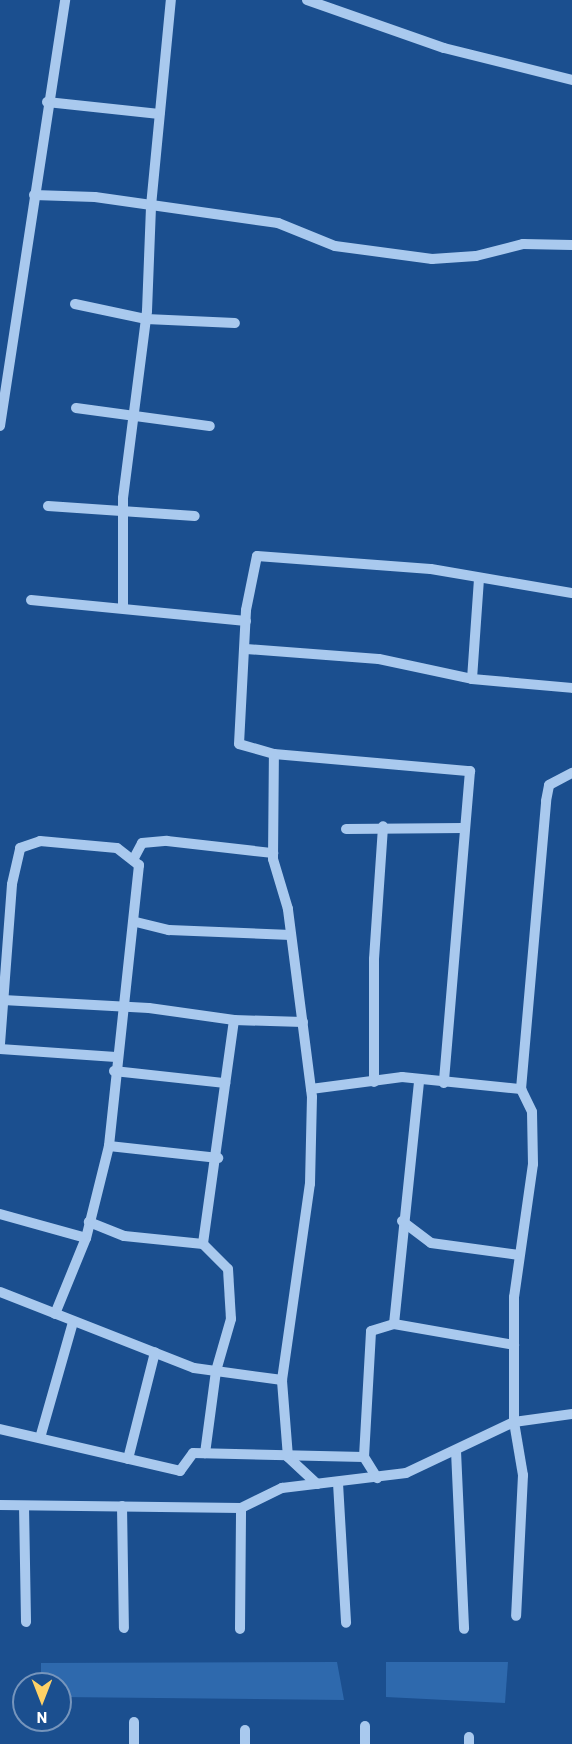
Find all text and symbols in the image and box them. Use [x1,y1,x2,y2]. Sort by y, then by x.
north arrow [12,1672,72,1732]
text: N [37,1709,47,1728]

